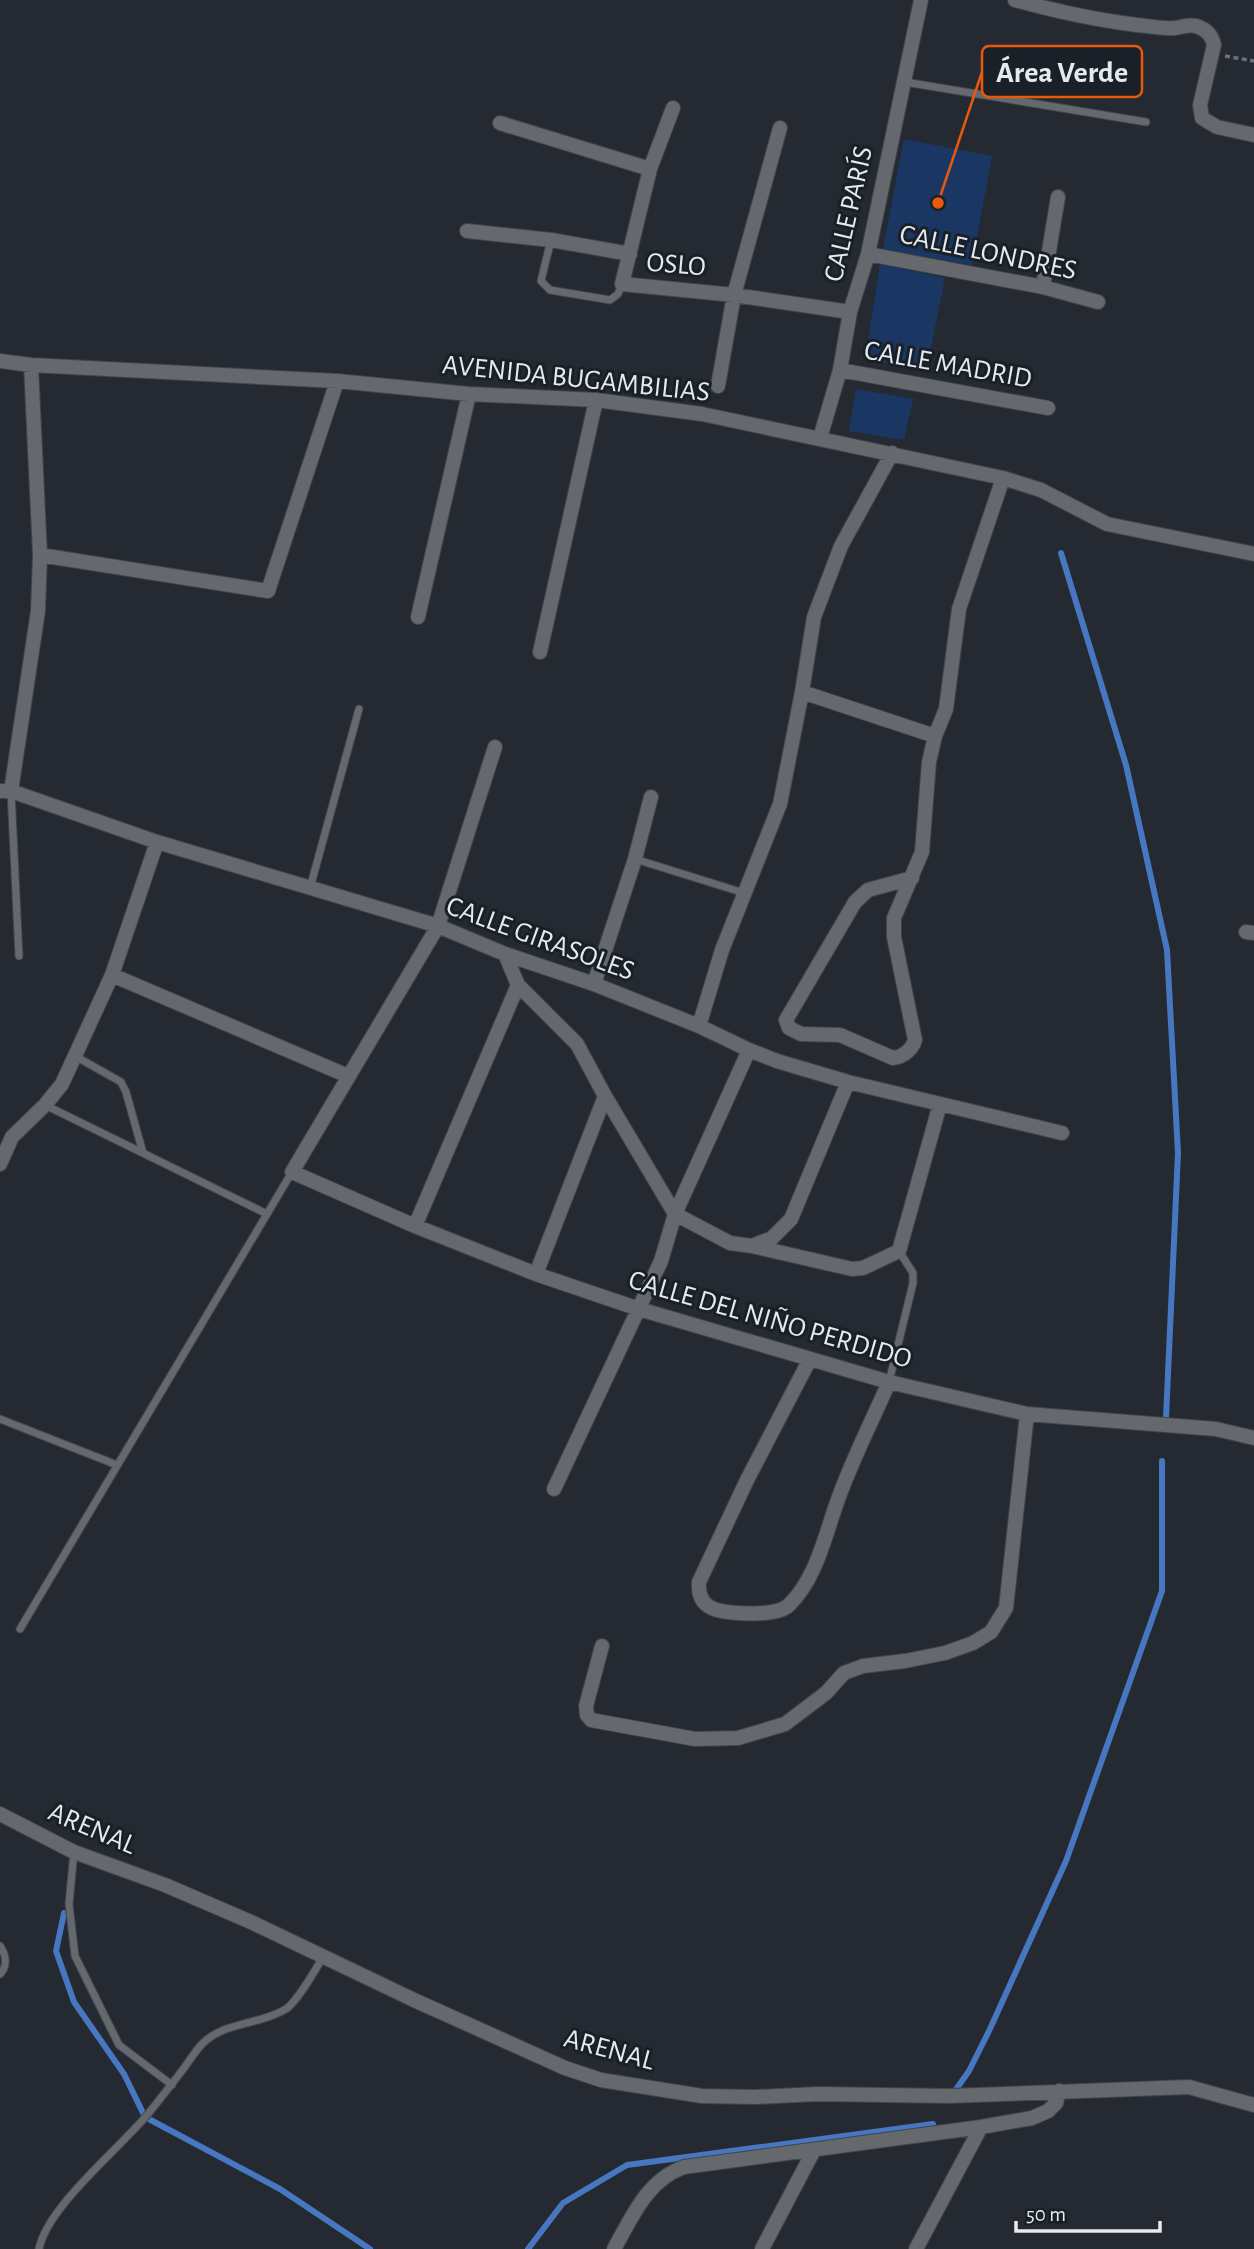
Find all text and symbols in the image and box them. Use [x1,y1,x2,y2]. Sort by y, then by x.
callout: Área Verde [982,46,1142,97]
text: Área Verde [996,55,1128,88]
street label: CALLE PARÍS [817,143,878,284]
street label: CALLE LONDRES [897,221,1079,285]
street label: OSLO [645,248,707,282]
street label: CALLE MADRID [862,336,1034,394]
street label: AVENIDA BUGAMBILIAS [441,351,711,407]
street label: CALLE GIRASOLES [442,892,638,986]
street label: CALLE DEL NIÑO PERDIDO [625,1264,915,1374]
street label: ARENAL [44,1798,140,1860]
street label: ARENAL [561,2025,657,2076]
scale bar [1016,2190,1160,2234]
text: 50 m [1026,2204,1066,2225]

